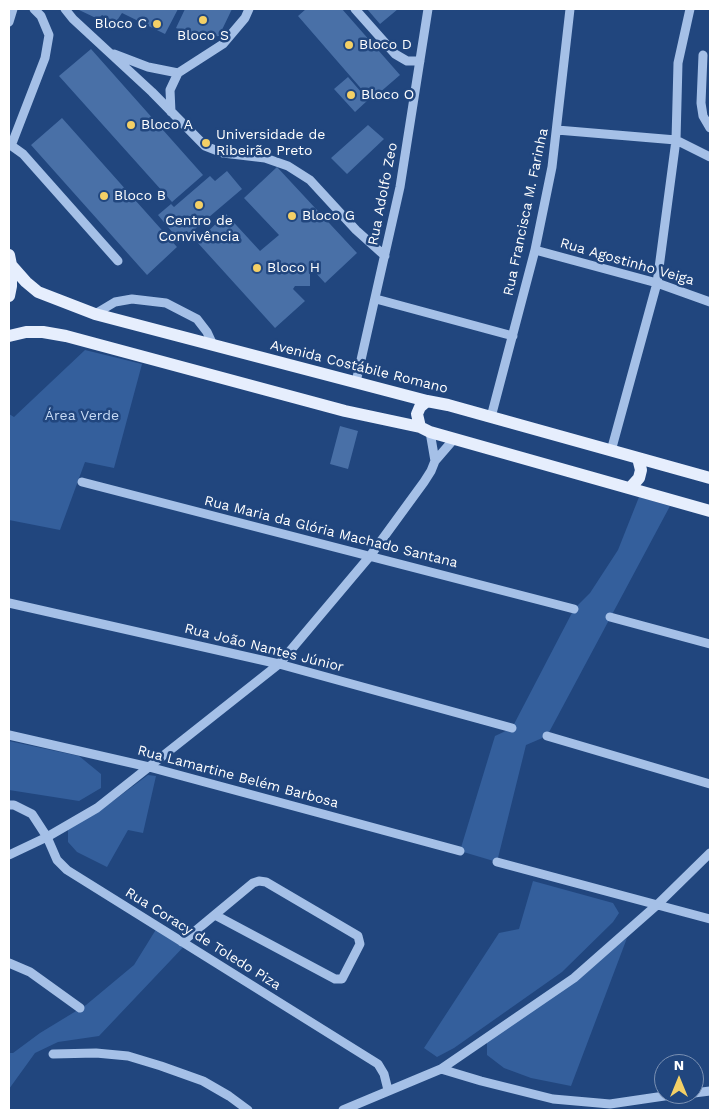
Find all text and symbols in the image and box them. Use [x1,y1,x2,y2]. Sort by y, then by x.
marker: Bloco S [197,14,209,26]
place label: Bloco C [95,16,147,32]
marker: Bloco C [151,18,163,30]
place label: Bloco S [177,28,229,44]
place label: Bloco D [359,37,412,53]
marker: Bloco D [343,39,355,51]
place label: Bloco O [361,87,414,103]
marker: Bloco O [345,89,357,101]
place label: Bloco A [141,117,193,133]
marker: Bloco A [125,119,137,131]
place label: Universidade de Ribeirão Preto [216,127,325,160]
street label: Rua Francisca M. Farinha [500,127,552,297]
marker: Universidade de Ribeirão Preto [200,137,212,149]
street label: Rua Adolfo Zeo [365,141,401,247]
place label: Bloco B [114,188,166,204]
marker: Bloco B [98,190,110,202]
marker: Centro de Convivência [193,199,205,211]
place label: Bloco G [302,208,355,224]
marker: Bloco G [286,210,298,222]
place label: Centro de Convivência [158,213,240,246]
street label: Rua Agostinho Veiga [558,235,696,289]
place label: Bloco H [267,260,320,276]
marker: Bloco H [251,262,263,274]
street label: Avenida Costábile Romano [268,337,450,397]
park label: Área Verde [45,408,119,424]
street label: Rua Maria da Glória Machado Santana [202,492,460,572]
street label: Rua João Nantes Júnior [183,620,345,676]
street label: Rua Lamartine Belém Barbosa [136,742,340,812]
street label: Rua Coracy de Toledo Piza [122,884,284,994]
north arrow [654,1054,704,1104]
text: N [674,1057,684,1073]

